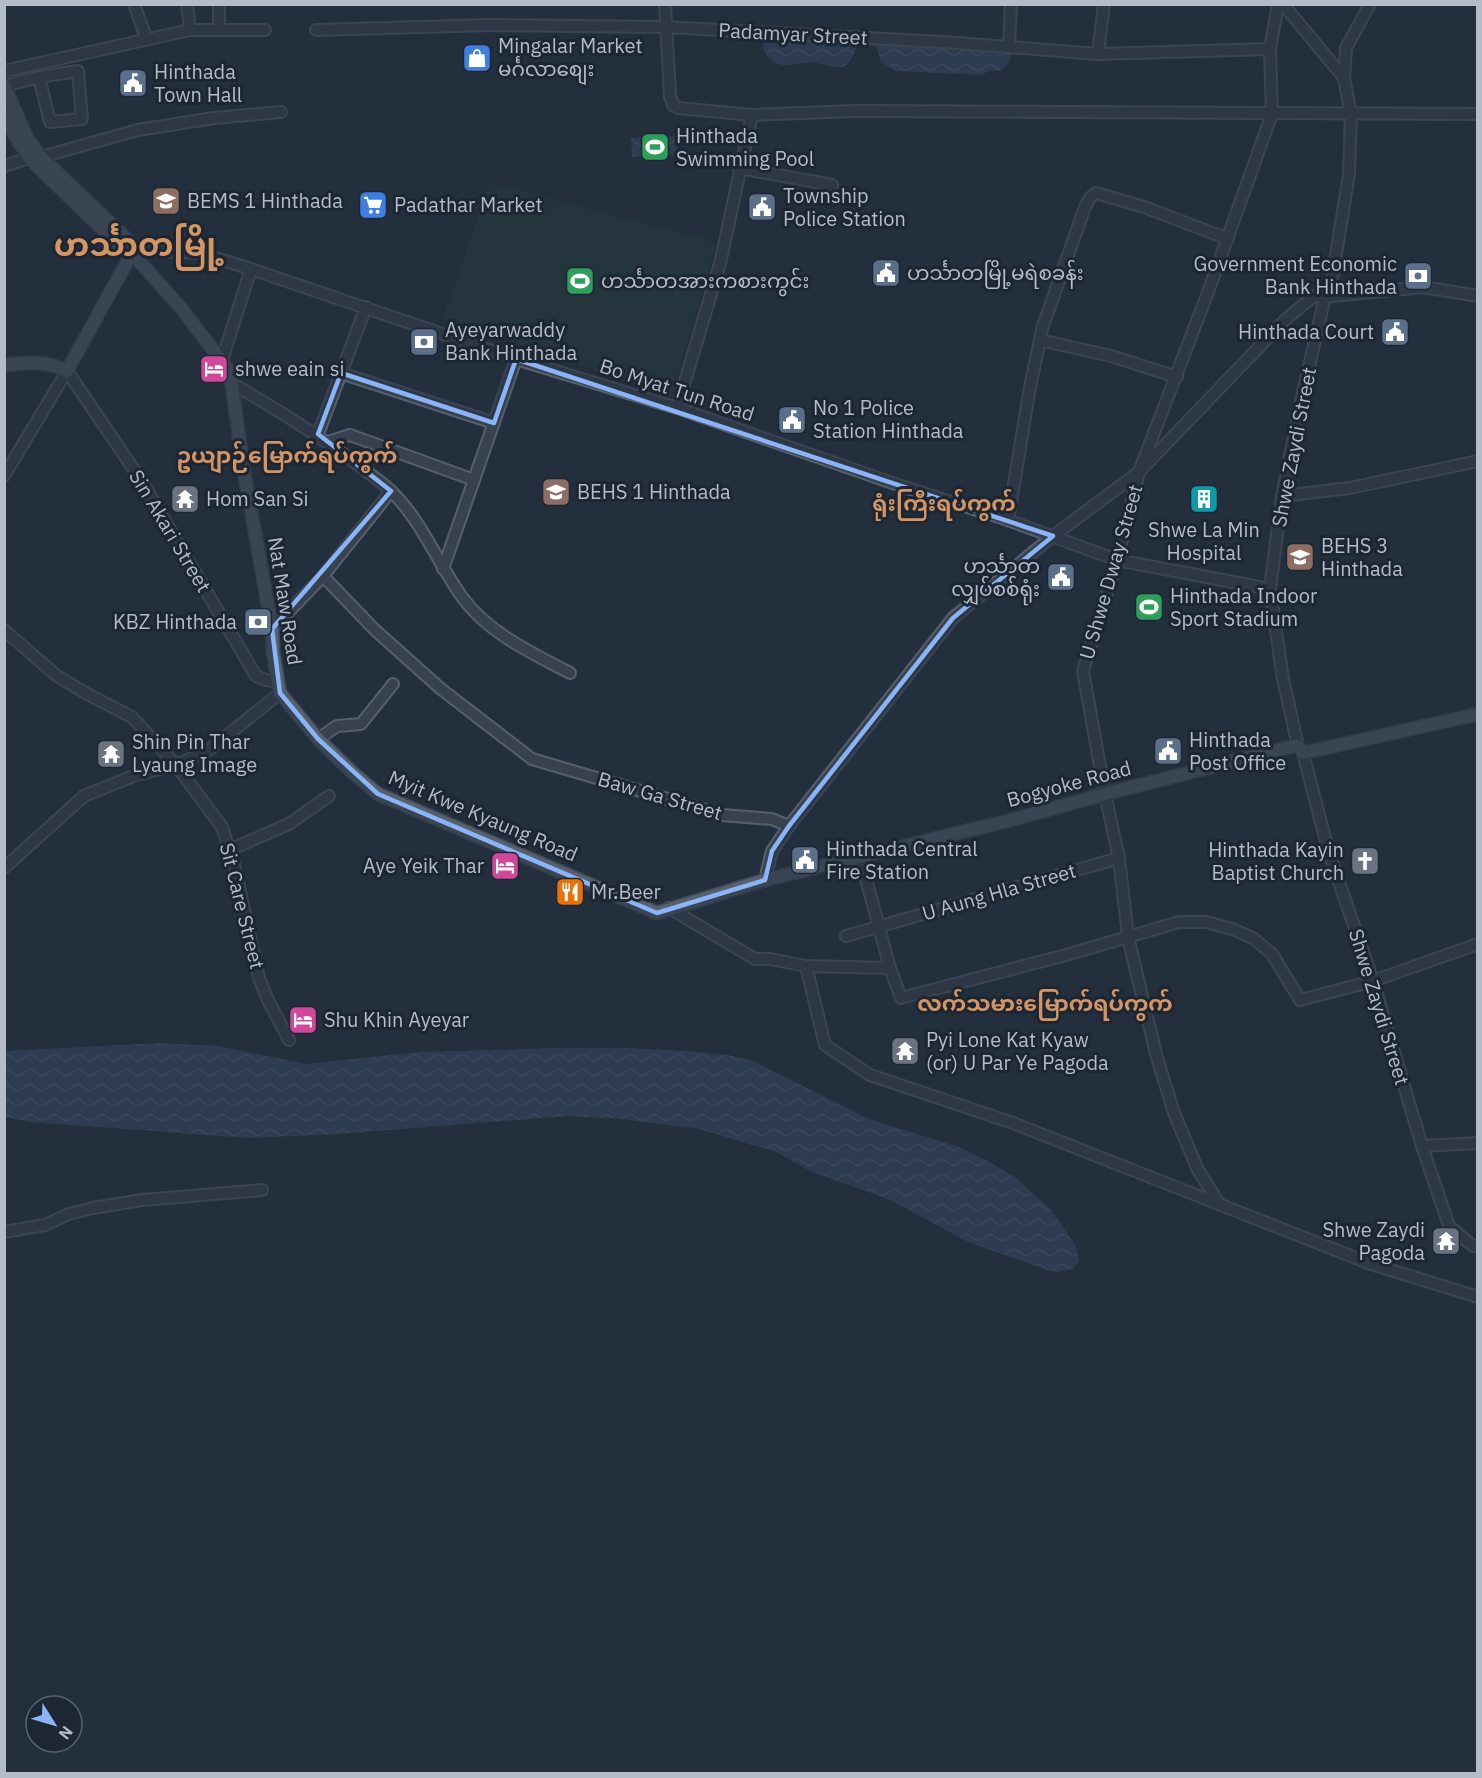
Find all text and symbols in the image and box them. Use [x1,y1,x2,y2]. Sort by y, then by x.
street label: Padamyar Street [718,16,868,51]
place label: Mingalar Market မင်္ဂလာစျေး [498,32,642,85]
shop icon: Mingalar Market မင်္ဂလာစျေး [461,42,493,74]
place label: Hinthada Town Hall [154,58,242,108]
public building icon: Hinthada Town Hall [117,67,149,99]
place label: Hinthada Swimming Pool [676,122,814,172]
sports icon: Hinthada Swimming Pool [639,131,671,163]
place label: Township Police Station [783,182,906,232]
school or university icon: BEMS 1 Hinthada [150,185,182,217]
place label: BEMS 1 Hinthada [187,187,343,214]
supermarket icon: Padathar Market [357,189,389,221]
place label: Padathar Market [394,191,542,218]
public building icon: Township Police Station [746,191,778,223]
district label: ဟင်္သာတမြို့ [54,223,224,271]
place label: Government Economic Bank Hinthada [1193,250,1397,300]
public building icon: ဟင်္သာတမြို့မရဲစခန်း [870,257,902,289]
place label: ဟင်္သာတမြို့မရဲစခန်း [907,259,1084,289]
bank icon: Government Economic Bank Hinthada [1402,260,1434,292]
sports icon: ဟင်္သာတအားကစားကွင်း [564,265,596,297]
place label: ဟင်္သာတအားကစားကွင်း [601,267,809,297]
place label: Ayeyarwaddy Bank Hinthada [445,316,578,366]
public building icon: Hinthada Court [1379,316,1411,348]
place label: Hinthada Court [1238,318,1374,345]
bank icon: Ayeyarwaddy Bank Hinthada [408,326,440,358]
street label: Bo Myat Tun Road [596,352,758,427]
hotel icon: shwe eain si [198,353,230,385]
place label: shwe eain si [235,355,344,382]
street label: Shwe Zaydi Street [1265,365,1322,529]
place label: No 1 Police Station Hinthada [813,394,964,444]
public building icon: No 1 Police Station Hinthada [776,404,808,436]
district label: ဥယျာဉ်မြောက်ရပ်ကွက် [177,440,398,474]
street label: Sin Akari Street [123,464,218,597]
school or university icon: BEHS 1 Hinthada [540,476,572,508]
place label: BEHS 1 Hinthada [577,478,731,505]
street label: U Shwe Dway Street [1073,481,1148,663]
temple icon: Hom San Si [169,483,201,515]
building icon: Shwe La Min Hospital [1188,483,1220,515]
place label: Hom San Si [206,485,309,512]
district label: ရုံးကြီးရပ်ကွက် [872,488,1016,521]
place label: Shwe La Min Hospital [1148,516,1260,566]
place label: BEHS 3 Hinthada [1321,532,1403,582]
street label: Nat Maw Road [262,535,309,667]
school or university icon: BEHS 3 Hinthada [1284,541,1316,573]
place label: ဟင်္သာတ လျှပ်စစ်ရုံး [951,552,1040,606]
public building icon: ဟင်္သာတ လျှပ်စစ်ရုံး [1045,561,1077,593]
place label: Hinthada Indoor Sport Stadium [1170,582,1317,632]
sports icon: Hinthada Indoor Sport Stadium [1133,591,1165,623]
bank icon: KBZ Hinthada [242,606,274,638]
place label: KBZ Hinthada [113,608,237,635]
place label: Hinthada Post Office [1189,726,1286,776]
place label: Shin Pin Thar Lyaung Image [132,728,257,778]
public building icon: Hinthada Post Office [1152,735,1184,767]
temple icon: Shin Pin Thar Lyaung Image [95,738,127,770]
street label: Bogyoke Road [1004,754,1134,813]
street label: Myit Kwe Kyaung Road [384,763,582,868]
street label: Baw Ga Street [595,765,725,826]
place label: Hinthada Central Fire Station [826,835,978,885]
place label: Hinthada Kayin Baptist Church [1208,836,1344,886]
street label: Sit Care Street [214,840,271,972]
public building icon: Hinthada Central Fire Station [789,844,821,876]
church icon: Hinthada Kayin Baptist Church [1349,845,1381,877]
hotel icon: Aye Yeik Thar [489,850,521,882]
place label: Aye Yeik Thar [363,852,484,879]
street label: U Aung Hla Street [919,857,1079,926]
restaurant icon: Mr.Beer [554,876,586,908]
place label: Mr.Beer [591,878,661,905]
street label: Shwe Zaydi Street [1343,925,1416,1088]
district label: လက်သမားမြောက်ရပ်ကွက် [917,988,1173,1021]
hotel icon: Shu Khin Ayeyar [287,1004,319,1036]
place label: Shu Khin Ayeyar [324,1006,469,1033]
place label: Pyi Lone Kat Kyaw (or) U Par Ye Pagoda [926,1026,1109,1076]
temple icon: Pyi Lone Kat Kyaw (or) U Par Ye Pagoda [889,1035,921,1067]
place label: Shwe Zaydi Pagoda [1323,1216,1425,1266]
temple icon: Shwe Zaydi Pagoda [1430,1225,1462,1257]
north arrow [24,1694,84,1754]
text: N [55,1722,77,1744]

